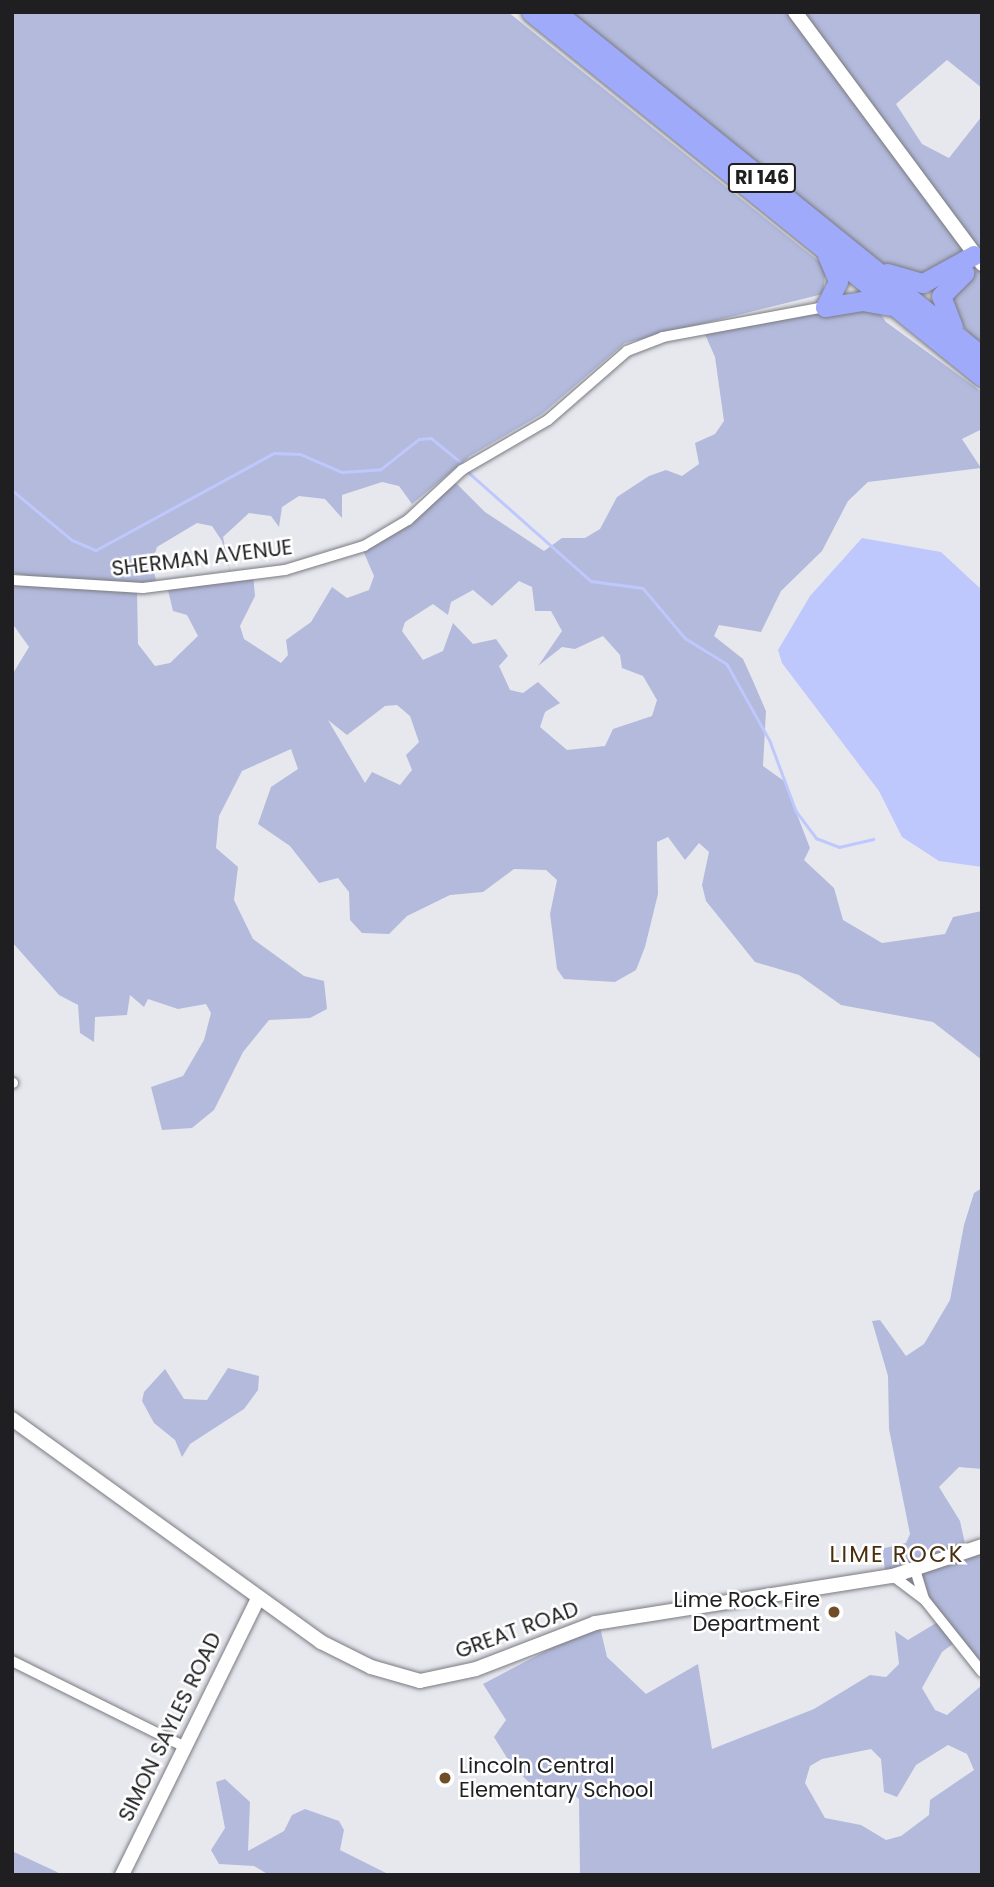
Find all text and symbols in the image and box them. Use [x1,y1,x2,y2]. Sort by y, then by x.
road number: RI 146 [727,162,797,194]
street label: SHERMAN AVENUE [110,534,294,582]
district label: LIME ROCK [831,1540,963,1568]
place label: Lime Rock Fire Department [674,1587,820,1637]
street label: GREAT ROAD [452,1596,582,1664]
marker: Lime Rock Fire Department [826,1604,842,1620]
street label: SIMON SAYLES ROAD [113,1628,227,1826]
place label: Lincoln Central Elementary School [459,1753,654,1803]
marker: Lincoln Central Elementary School [437,1770,453,1786]

